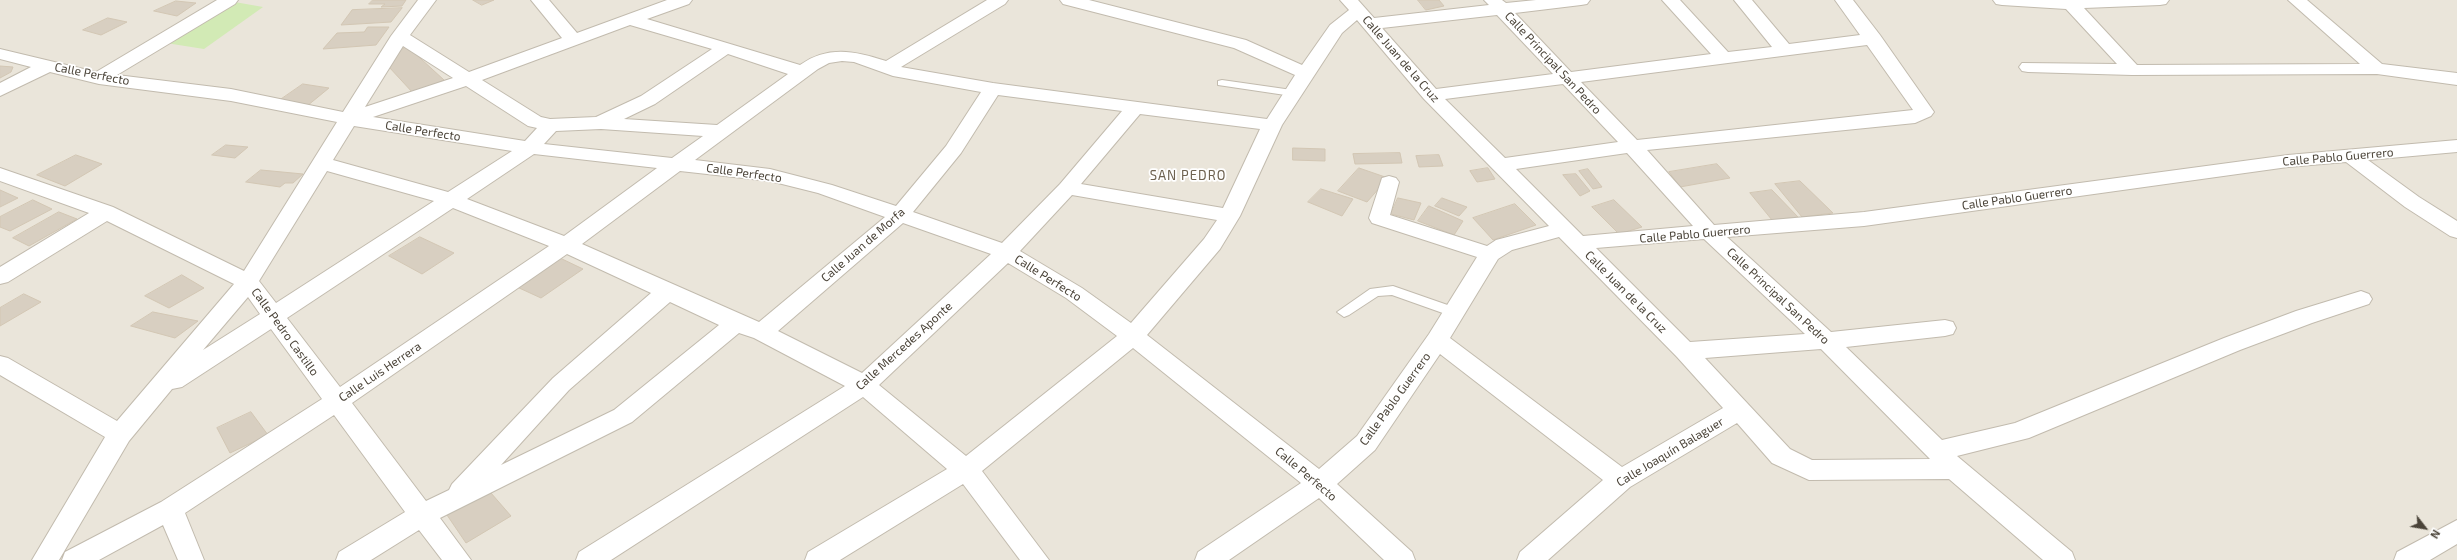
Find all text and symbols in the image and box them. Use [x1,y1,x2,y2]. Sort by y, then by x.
street label: Calle Principal San Pedro [1502,9,1604,117]
street label: Calle Juan de la Cruz [1359,13,1443,105]
street label: Calle Perfecto [53,60,131,88]
street label: Calle Perfecto [384,118,462,144]
street label: Calle Pablo Guerrero [2282,145,2394,169]
street label: Calle Perfecto [705,161,783,185]
district label: SAN PEDRO [1150,168,1226,184]
street label: Calle Pablo Guerrero [1961,183,2073,213]
street label: Calle Juan de Morfa [818,205,908,285]
street label: Calle Pablo Guerrero [1639,222,1751,246]
street label: Calle Principal San Pedro [1724,245,1832,347]
street label: Calle Juan de la Cruz [1582,248,1670,336]
street label: Calle Perfecto [1012,252,1084,304]
street label: Calle Pedro Castillo [248,285,322,379]
street label: Calle Mercedes Aponte [853,299,955,393]
street label: Calle Luis Herrera [336,339,424,405]
street label: Calle Pablo Guerrero [1356,350,1434,448]
street label: Calle Joaquín Balaguer [1614,414,1726,490]
street label: Calle Perfecto [1272,444,1340,504]
north arrow [2405,508,2445,548]
text: N [2428,528,2443,541]

